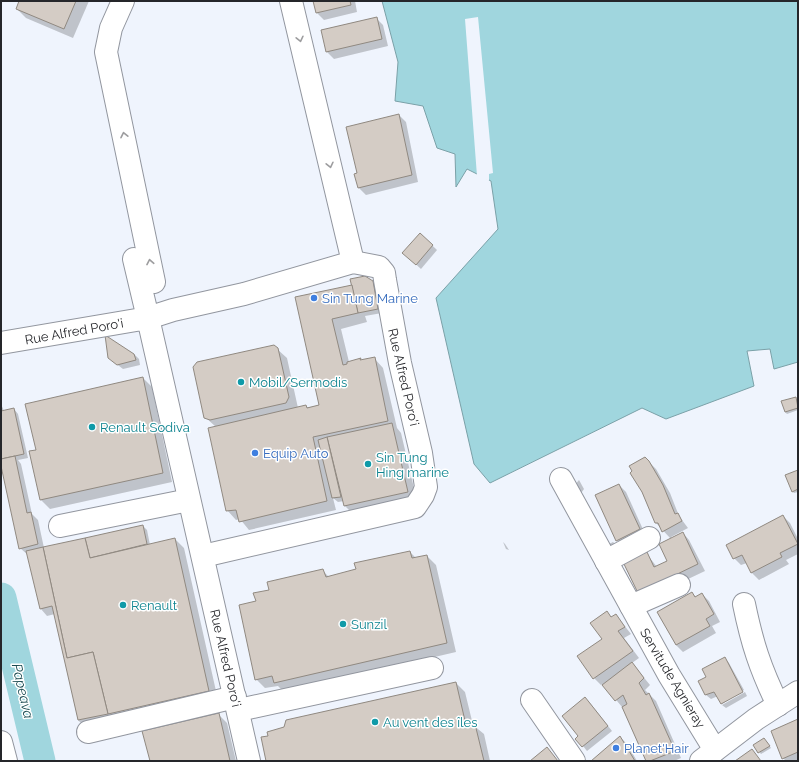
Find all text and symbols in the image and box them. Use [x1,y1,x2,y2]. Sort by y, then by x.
one-way arrow [295,36,303,42]
one-way arrow [120,132,128,138]
one-way arrow [325,162,333,169]
one-way arrow [146,259,155,265]
place label: Sin Tung Marine [322,291,418,306]
marker: Sin Tung Marine [309,293,319,303]
street label: Rue Alfred Poro'i [24,315,125,348]
street label: Rue Alfred Poro'i [385,327,422,427]
place label: Mobil/Sermodis [249,375,347,390]
marker: Mobil/Sermodis [236,377,246,387]
place label: Renault Sodiva [100,420,190,435]
marker: Renault Sodiva [87,422,97,432]
place label: Equip Auto [263,446,329,461]
marker: Equip Auto [250,448,260,458]
place label: Sin Tung Hing marine [376,450,449,480]
marker: Sin Tung Hing marine [363,459,373,469]
place label: Renault [131,598,178,613]
marker: Renault [118,600,128,610]
street label: Rue Alfred Poro'i [207,608,244,708]
place label: Sunzil [351,617,387,632]
marker: Sunzil [338,619,348,629]
street label: Servitude Agnieray [637,626,708,731]
water label: Papeava [9,662,37,720]
place label: Au vent des îles [383,715,477,730]
marker: Au vent des îles [370,717,380,727]
place label: Planet'Hair [624,741,689,756]
marker: Planet'Hair [611,743,621,753]

